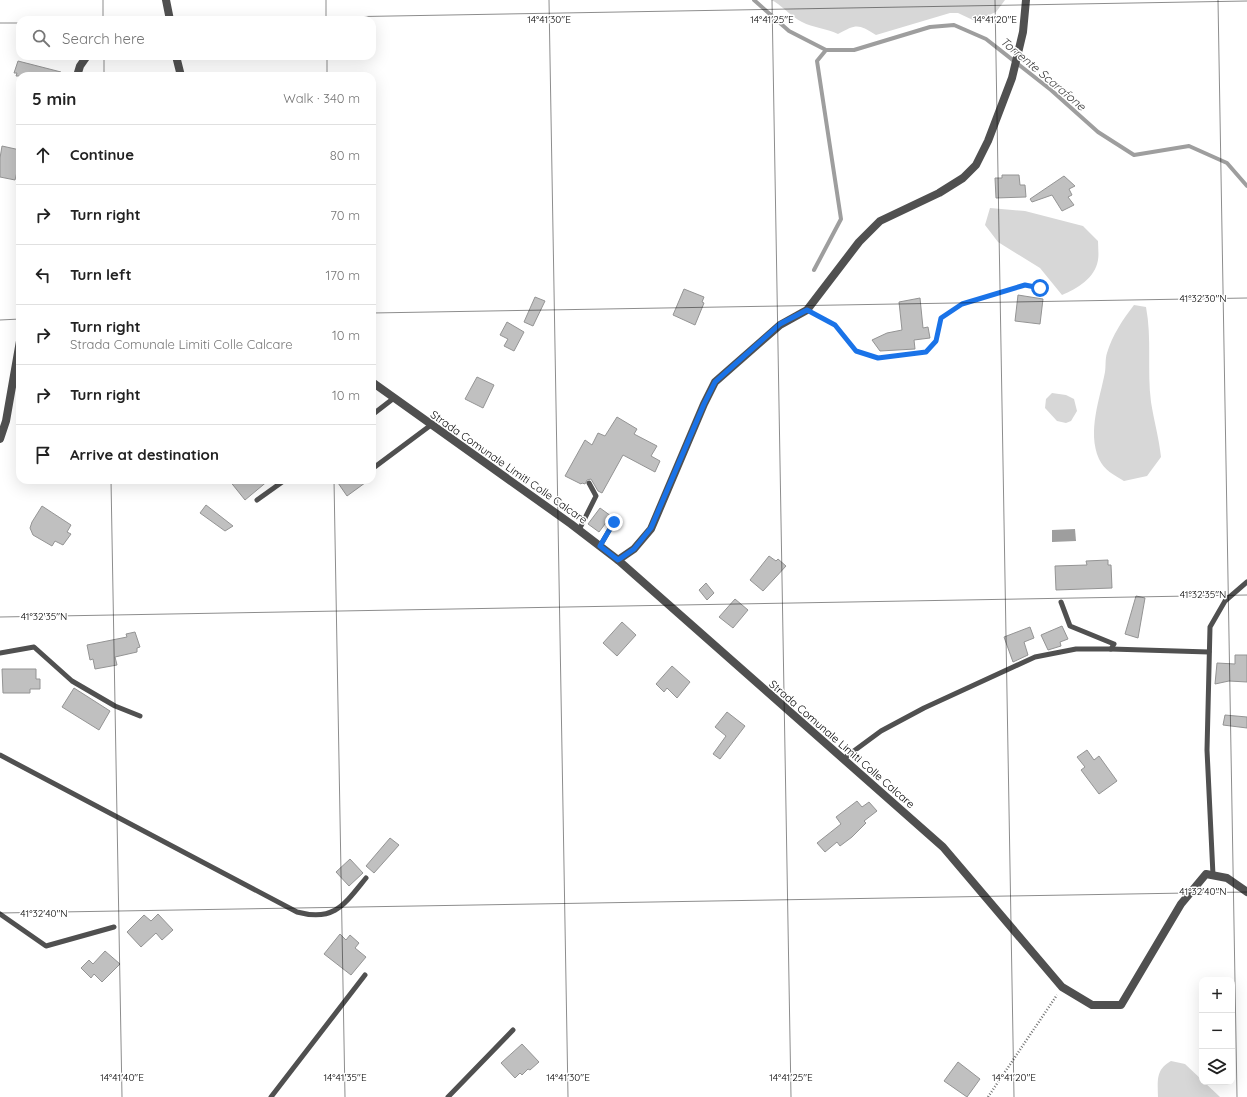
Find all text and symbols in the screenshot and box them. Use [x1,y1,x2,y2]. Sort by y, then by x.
text: 14°41'30"E [527,13,571,26]
text: 14°41'25"E [750,13,794,26]
text: 14°41'20"E [973,13,1017,26]
search box [16,16,376,60]
icon: search [30,27,52,49]
text: Search here [62,29,145,48]
water label: Torrente Scarafone [998,34,1090,114]
text: 5 min [32,88,76,109]
text: Walk · 340 m [283,90,360,106]
icon: ahead [32,144,54,166]
text: Continue [70,145,134,164]
text: 80 m [330,147,360,163]
icon: right [32,204,54,226]
text: Turn right [70,205,141,224]
text: 70 m [330,207,360,223]
icon: left [32,264,54,286]
text: Turn left [70,265,132,284]
text: 170 m [325,267,360,283]
route start [1031,279,1049,297]
text: 41°32'30"N [1179,292,1227,305]
text: Turn right [70,317,141,336]
icon: right [32,324,54,346]
text: 10 m [332,327,360,343]
text: Strada Comunale Limiti Colle Calcare [70,336,293,352]
icon: right [32,384,54,406]
text: Turn right [70,385,141,404]
text: 10 m [332,387,360,403]
street label: Strada Comunale Limiti Colle Calcare [428,407,590,527]
icon: arrive [32,444,54,466]
text: Arrive at destination [70,445,219,464]
route end [605,513,623,531]
text: 41°32'35"N [1180,588,1226,601]
text: 41°32'35"N [21,610,67,623]
street label: Strada Comunale Limiti Colle Calcare [766,677,918,811]
text: 41°32'40"N [1179,885,1227,898]
text: 41°32'40"N [20,907,68,920]
map controls [1199,977,1235,1085]
button: + [1199,977,1235,1013]
button: − [1199,1013,1235,1049]
button: layers [1199,1049,1235,1085]
text: 14°41'40"E [100,1071,144,1084]
text: 14°41'35"E [323,1071,367,1084]
text: 14°41'30"E [546,1071,590,1084]
text: 14°41'25"E [769,1071,813,1084]
text: 14°41'20"E [992,1071,1036,1084]

